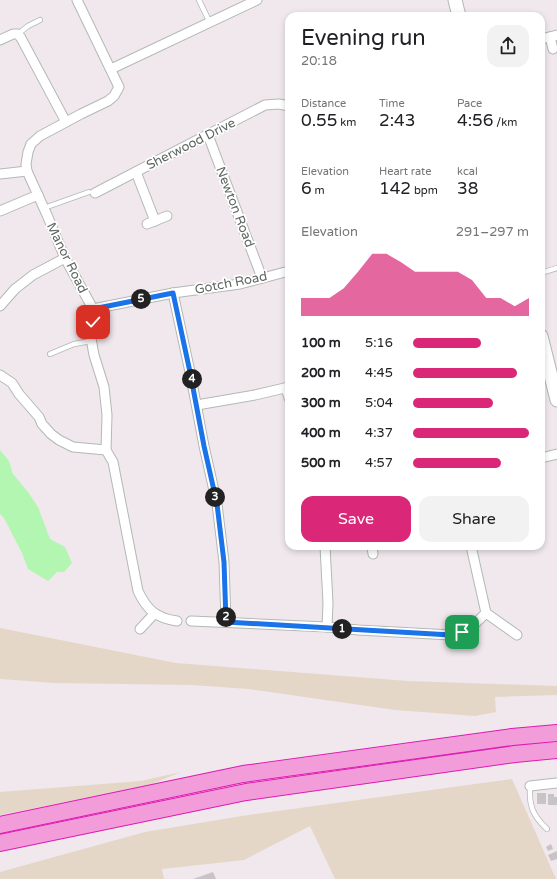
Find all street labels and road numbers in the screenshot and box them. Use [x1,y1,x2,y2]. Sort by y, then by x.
street label: Sherwood Drive [144,115,238,173]
street label: Newton Road [212,165,258,249]
street label: Manor Road [43,220,91,296]
street label: Gotch Road [193,268,269,298]

